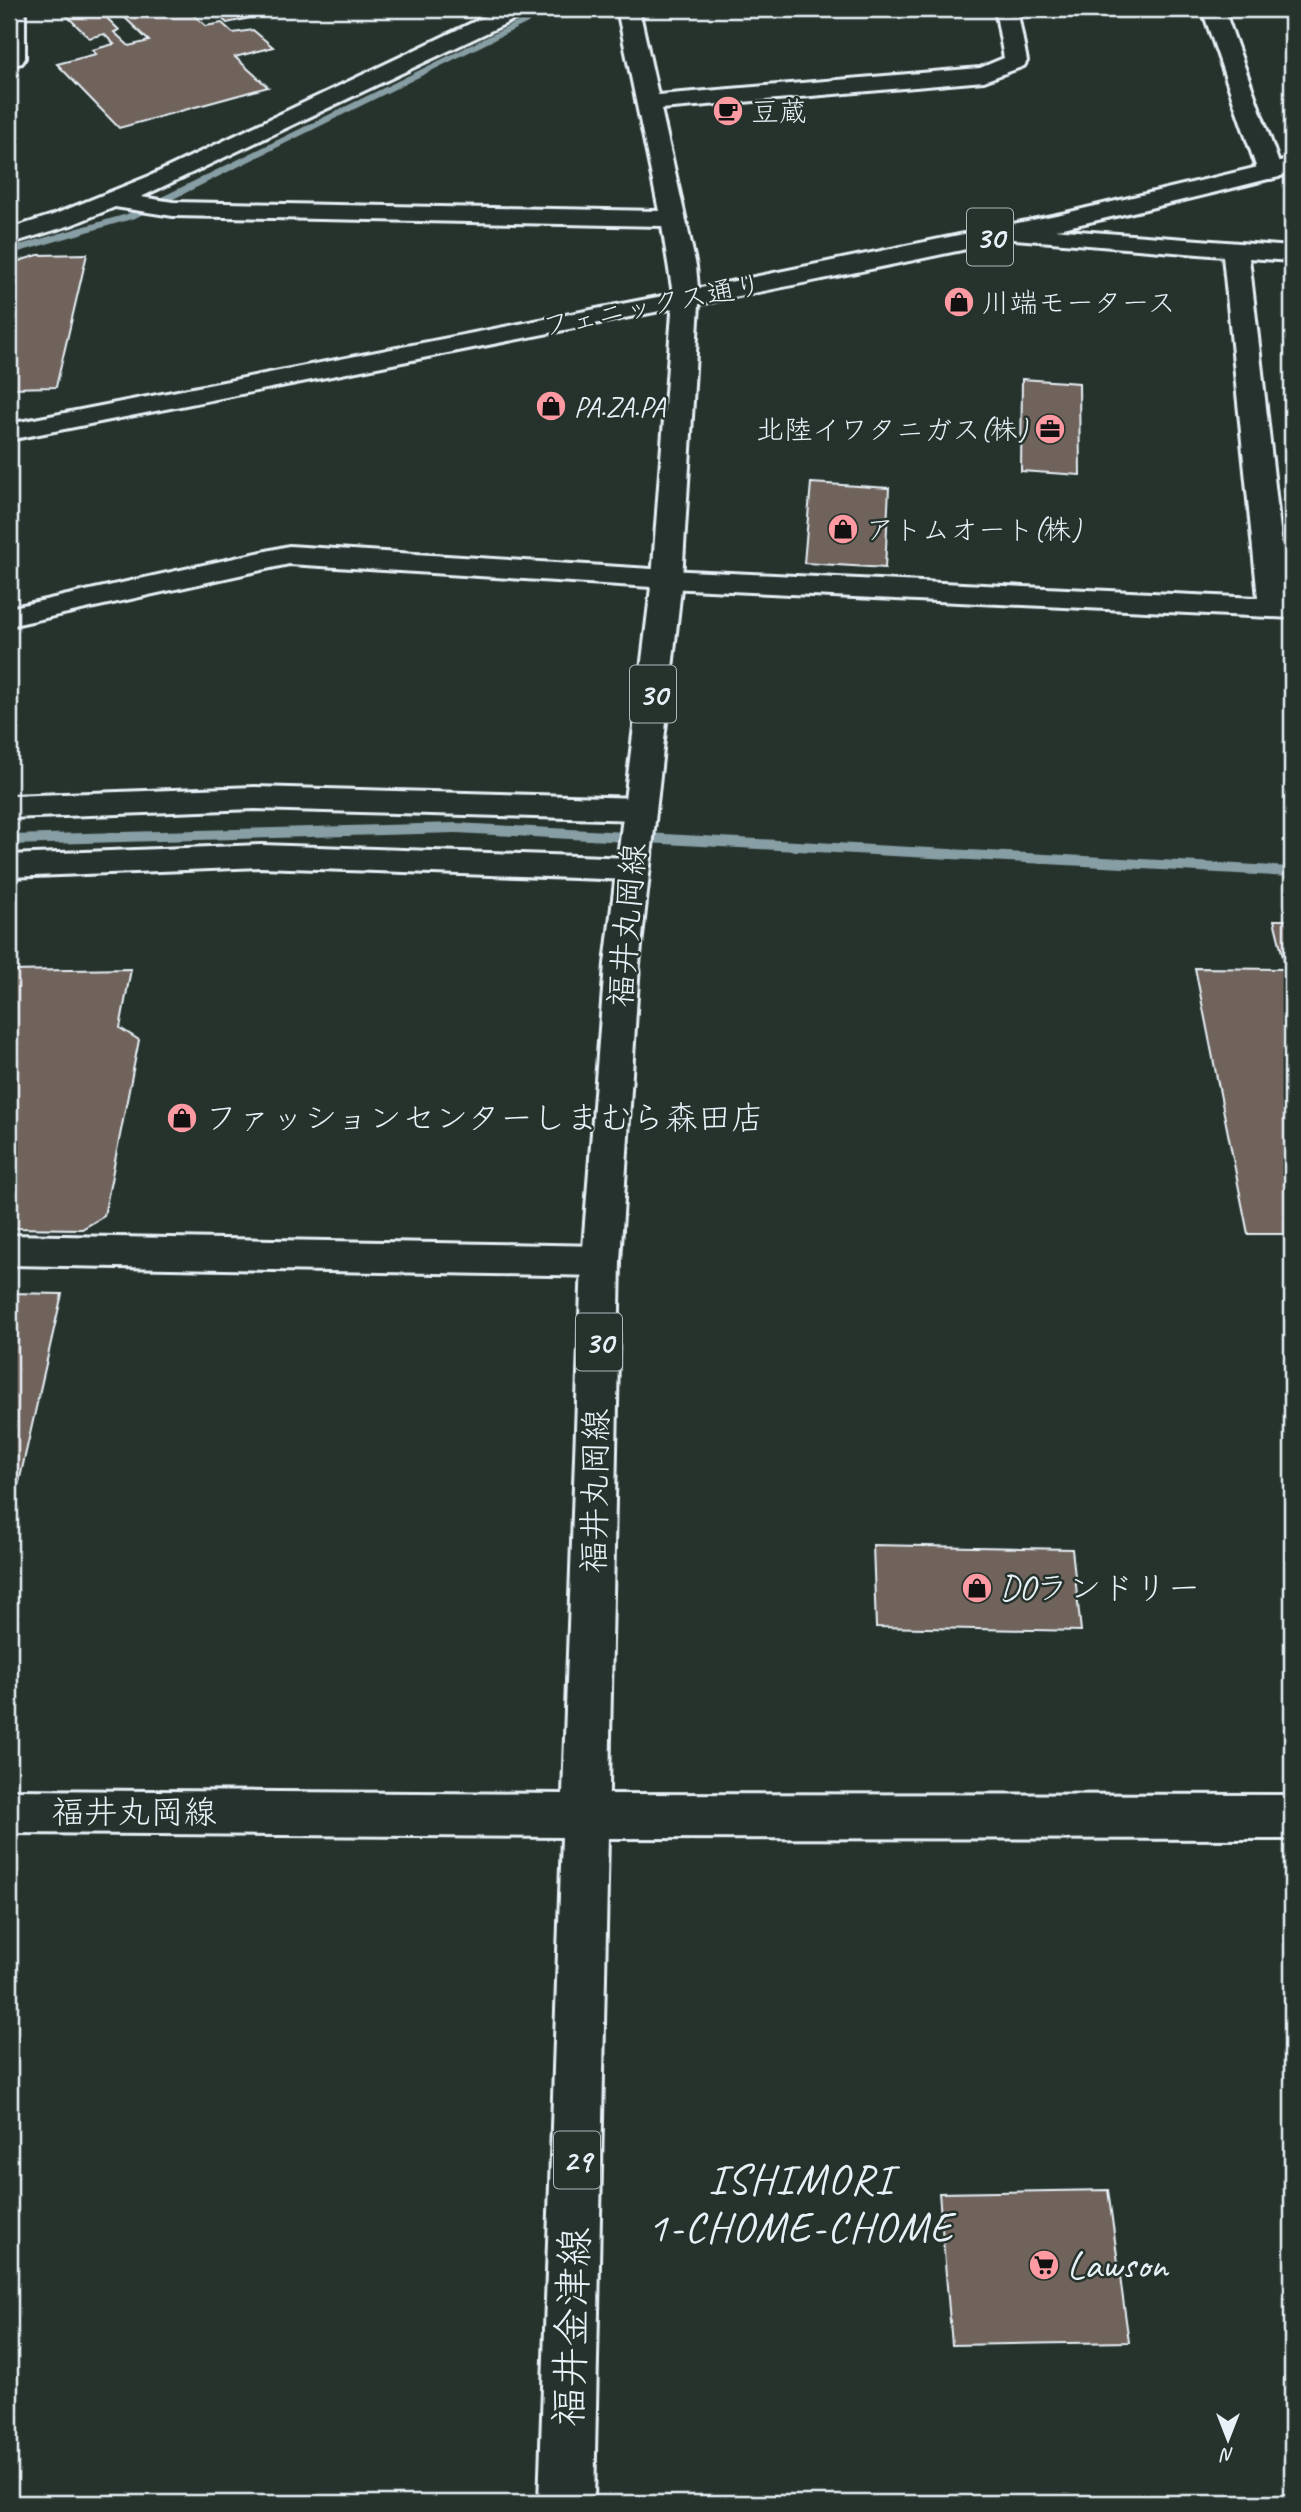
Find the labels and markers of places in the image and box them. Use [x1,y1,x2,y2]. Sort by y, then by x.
cafe icon: 豆蔵 [711,94,745,128]
place label: 豆蔵 [751,94,807,129]
shop icon: 川端モータース [942,285,976,319]
place label: 川端モータース [982,285,1176,320]
shop icon: PA.ZA.PA [534,389,568,423]
place label: PA.ZA.PA [574,389,667,424]
place label: 北陸イワタニガス(株) [756,412,1029,447]
office icon: 北陸イワタニガス(株) [1033,412,1067,446]
shop icon: アトムオート(株) [826,512,860,546]
place label: アトムオート(株) [866,512,1082,547]
place label: ファッションセンターしまむら森田店 [205,1097,764,1139]
shop icon: ファッションセンターしまむら森田店 [165,1101,199,1135]
place label: DOランドリー [1000,1567,1200,1609]
shop icon: DOランドリー [960,1571,994,1605]
place label: Lawson [1067,2240,1170,2290]
supermarket icon: Lawson [1027,2248,1061,2282]

